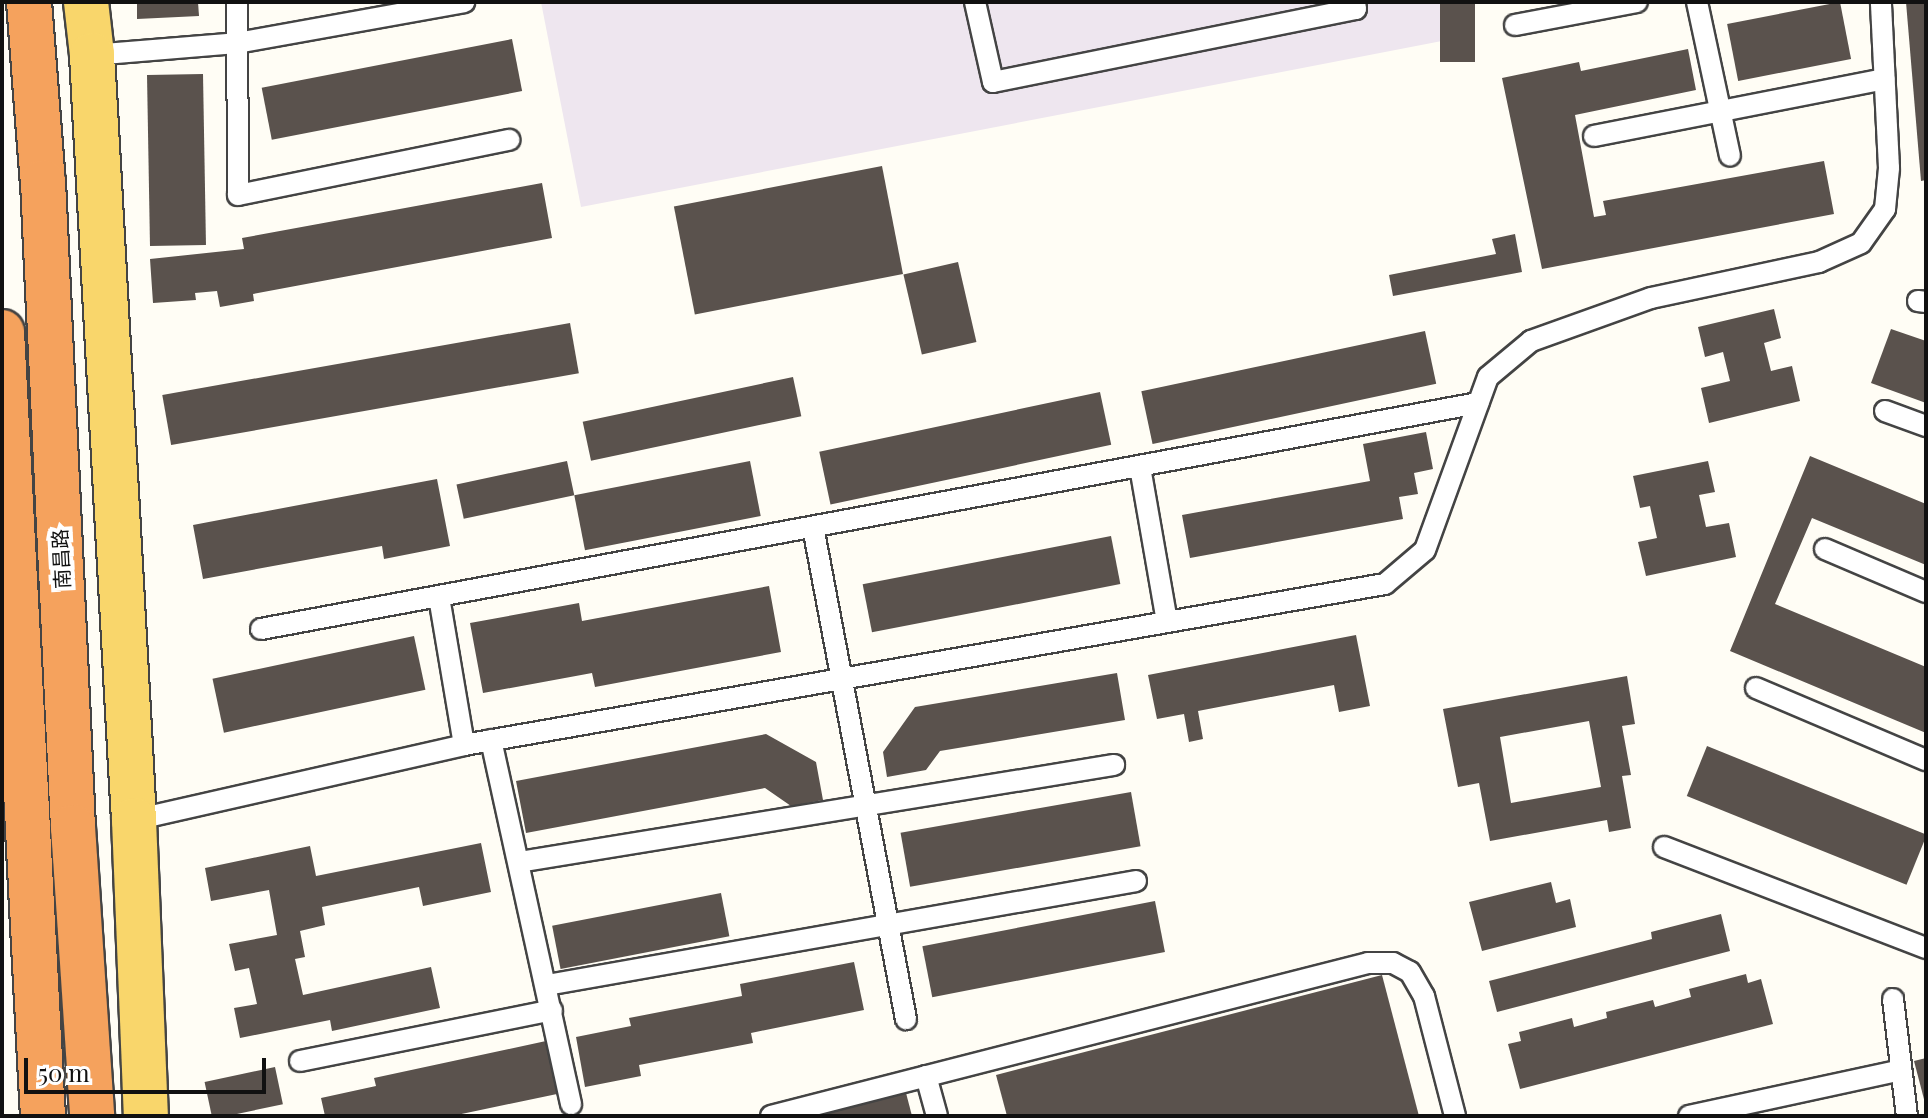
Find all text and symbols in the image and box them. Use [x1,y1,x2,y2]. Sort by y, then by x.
street label: 南昌路 [46,528,74,590]
scale bar [28,1042,270,1092]
text: 50 m [38,1056,90,1088]

